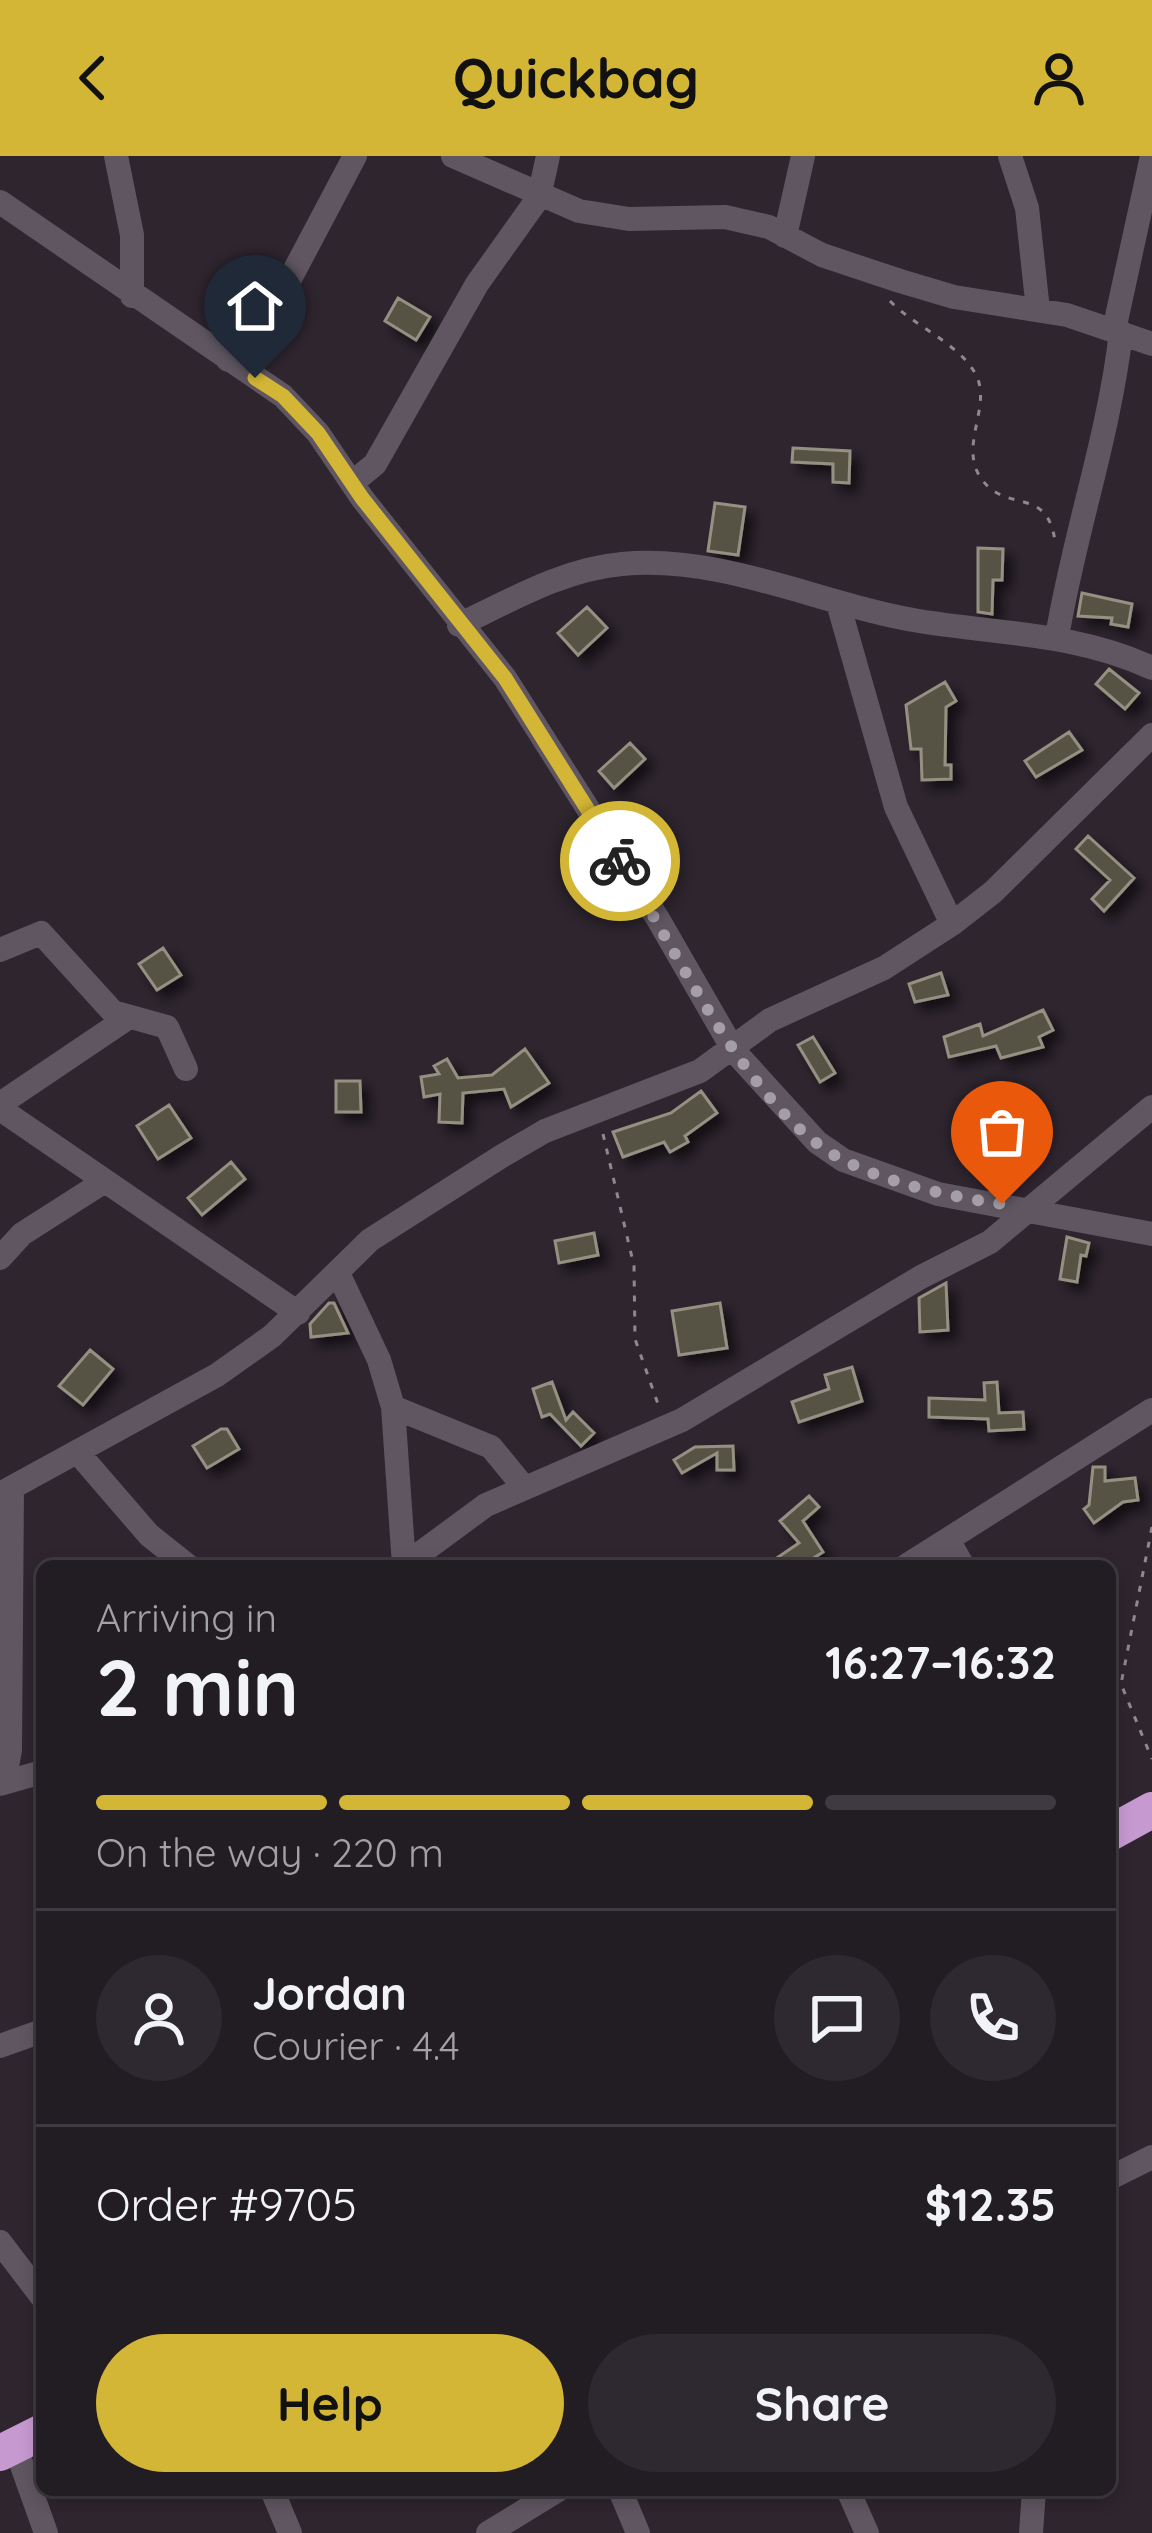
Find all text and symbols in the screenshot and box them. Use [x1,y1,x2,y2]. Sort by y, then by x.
text: Quickbag [453,44,699,112]
icon: back [60,45,126,111]
icon: person [1026,45,1092,111]
pin [204,255,306,378]
icon: home [222,273,288,339]
courier [560,801,680,921]
icon: bike [587,828,653,894]
pin [951,1081,1053,1204]
icon: bag [969,1099,1035,1165]
text: Arriving in [96,1593,277,1642]
text: 16:27–16:32 [825,1634,1056,1690]
text: 2 min [96,1638,299,1736]
text: On the way · 220 m [96,1828,444,1877]
button: person [96,1955,222,2081]
button: chat [774,1955,900,2081]
button: phone [930,1955,1056,2081]
text: Jordan [252,1965,407,2021]
text: Courier · 4.4 [252,2021,460,2070]
text: Order #9705 [96,2176,357,2232]
text: $12.35 [925,2176,1056,2232]
button: Help [96,2334,564,2472]
button: Share [588,2334,1056,2472]

